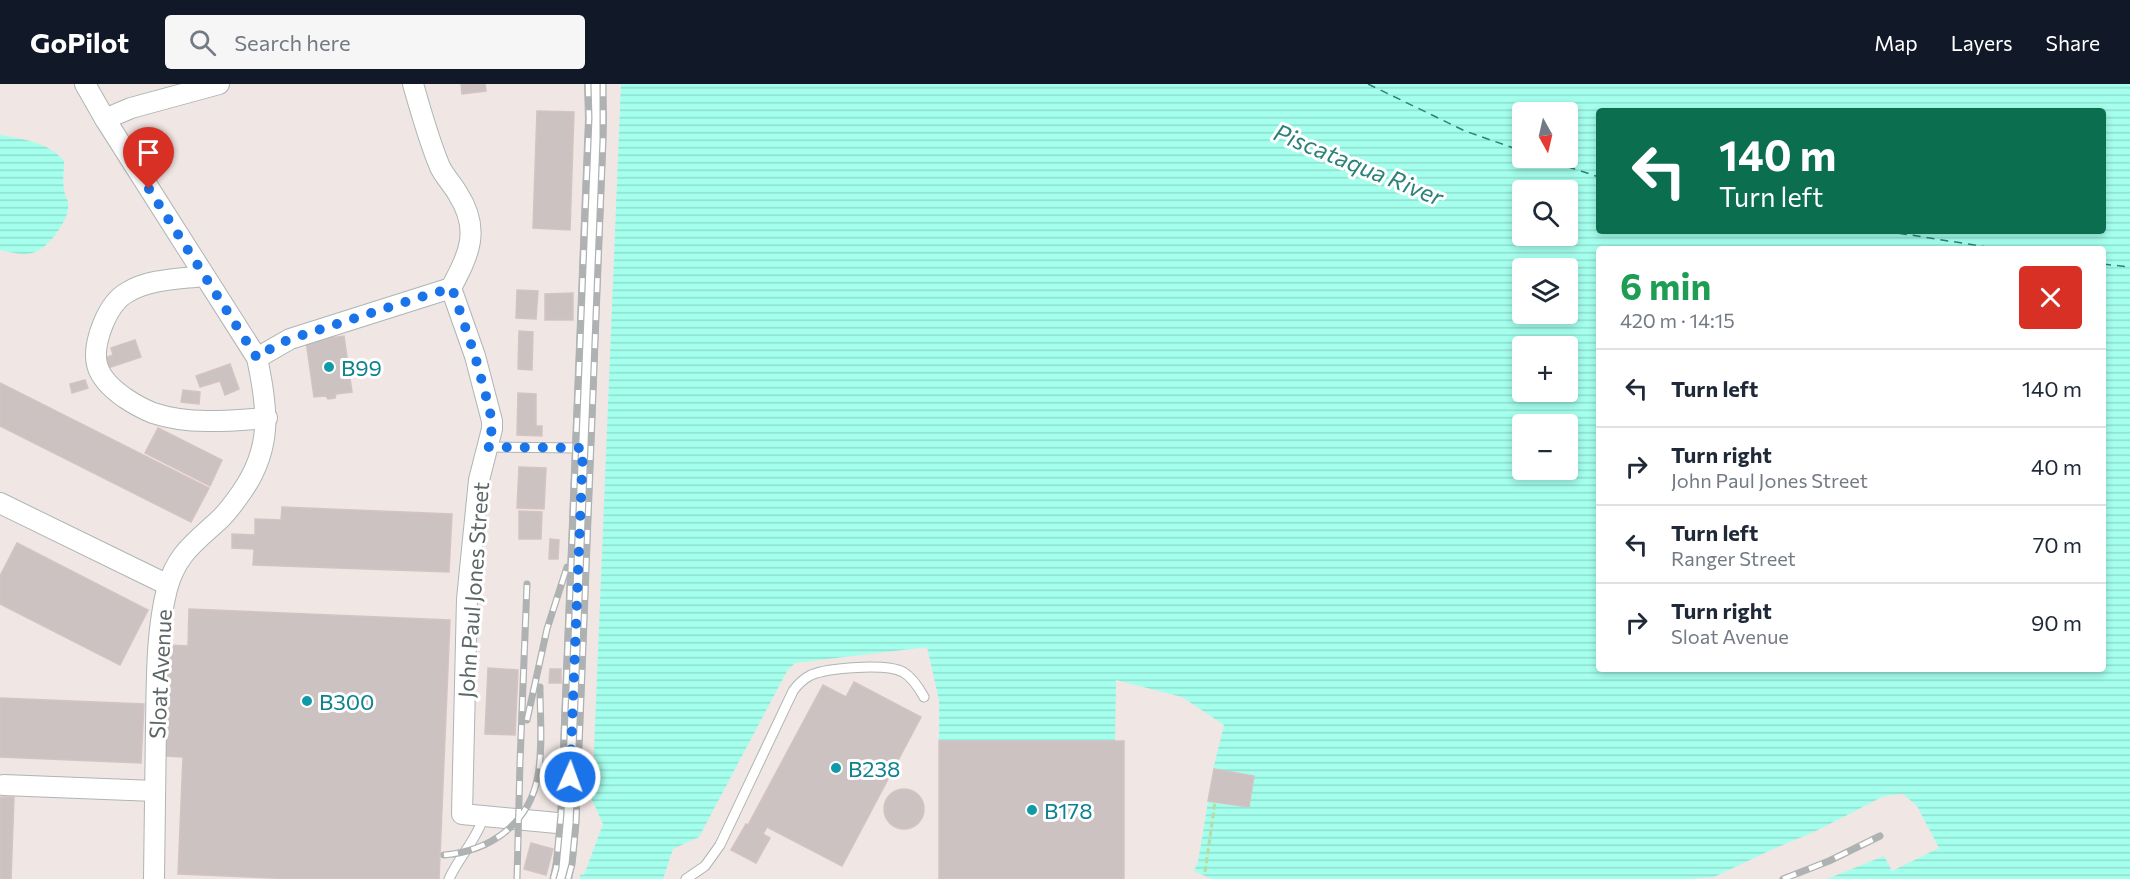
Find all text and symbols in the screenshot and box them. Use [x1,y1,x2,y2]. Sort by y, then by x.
search box [165,15,585,69]
text: GoPilot [30,25,129,59]
icon: search [186,26,219,59]
text: Search here [234,29,351,56]
text: Map [1874,30,1918,55]
text: Layers [1951,30,2013,55]
text: Share [2046,30,2100,55]
north arrow [1512,102,1578,168]
map controls [1512,102,1578,480]
water label: Piscataqua River [1270,117,1449,212]
pin [123,127,174,189]
text: 140 m [1719,128,1836,180]
icon: left [1620,132,1698,210]
icon: arrive [132,136,165,169]
button: search [1512,180,1578,246]
text: Turn left [1719,180,1823,213]
button: layers [1512,258,1578,324]
text: 6 min [1620,263,1711,307]
button: close [2019,266,2082,329]
text: 420 m · 14:15 [1620,308,1735,332]
button: + [1512,336,1578,402]
place label: B99 [341,354,382,381]
marker: B99 [322,360,336,374]
icon: left [1620,372,1653,405]
text: Turn left [1671,375,1758,402]
text: 140 m [2022,375,2082,402]
button: − [1512,414,1578,480]
text: Turn right [1671,441,1772,468]
icon: right [1620,450,1653,483]
text: 40 m [2031,453,2082,480]
text: John Paul Jones Street [1671,468,1868,492]
street label: John Paul Jones Street [452,481,494,699]
text: Turn left [1671,519,1758,546]
icon: left [1620,528,1653,561]
text: 70 m [2033,531,2082,558]
text: Ranger Street [1671,546,1796,570]
text: Turn right [1671,597,1772,624]
icon: right [1620,606,1653,639]
street label: Sloat Avenue [143,609,177,739]
text: 90 m [2031,609,2082,636]
text: Sloat Avenue [1671,624,1789,648]
place label: B300 [319,688,374,715]
marker: B300 [300,694,314,708]
position arrow [538,745,602,809]
place label: B238 [848,755,900,782]
marker: B238 [829,761,843,775]
place label: B178 [1044,797,1093,824]
marker: B178 [1025,803,1039,817]

